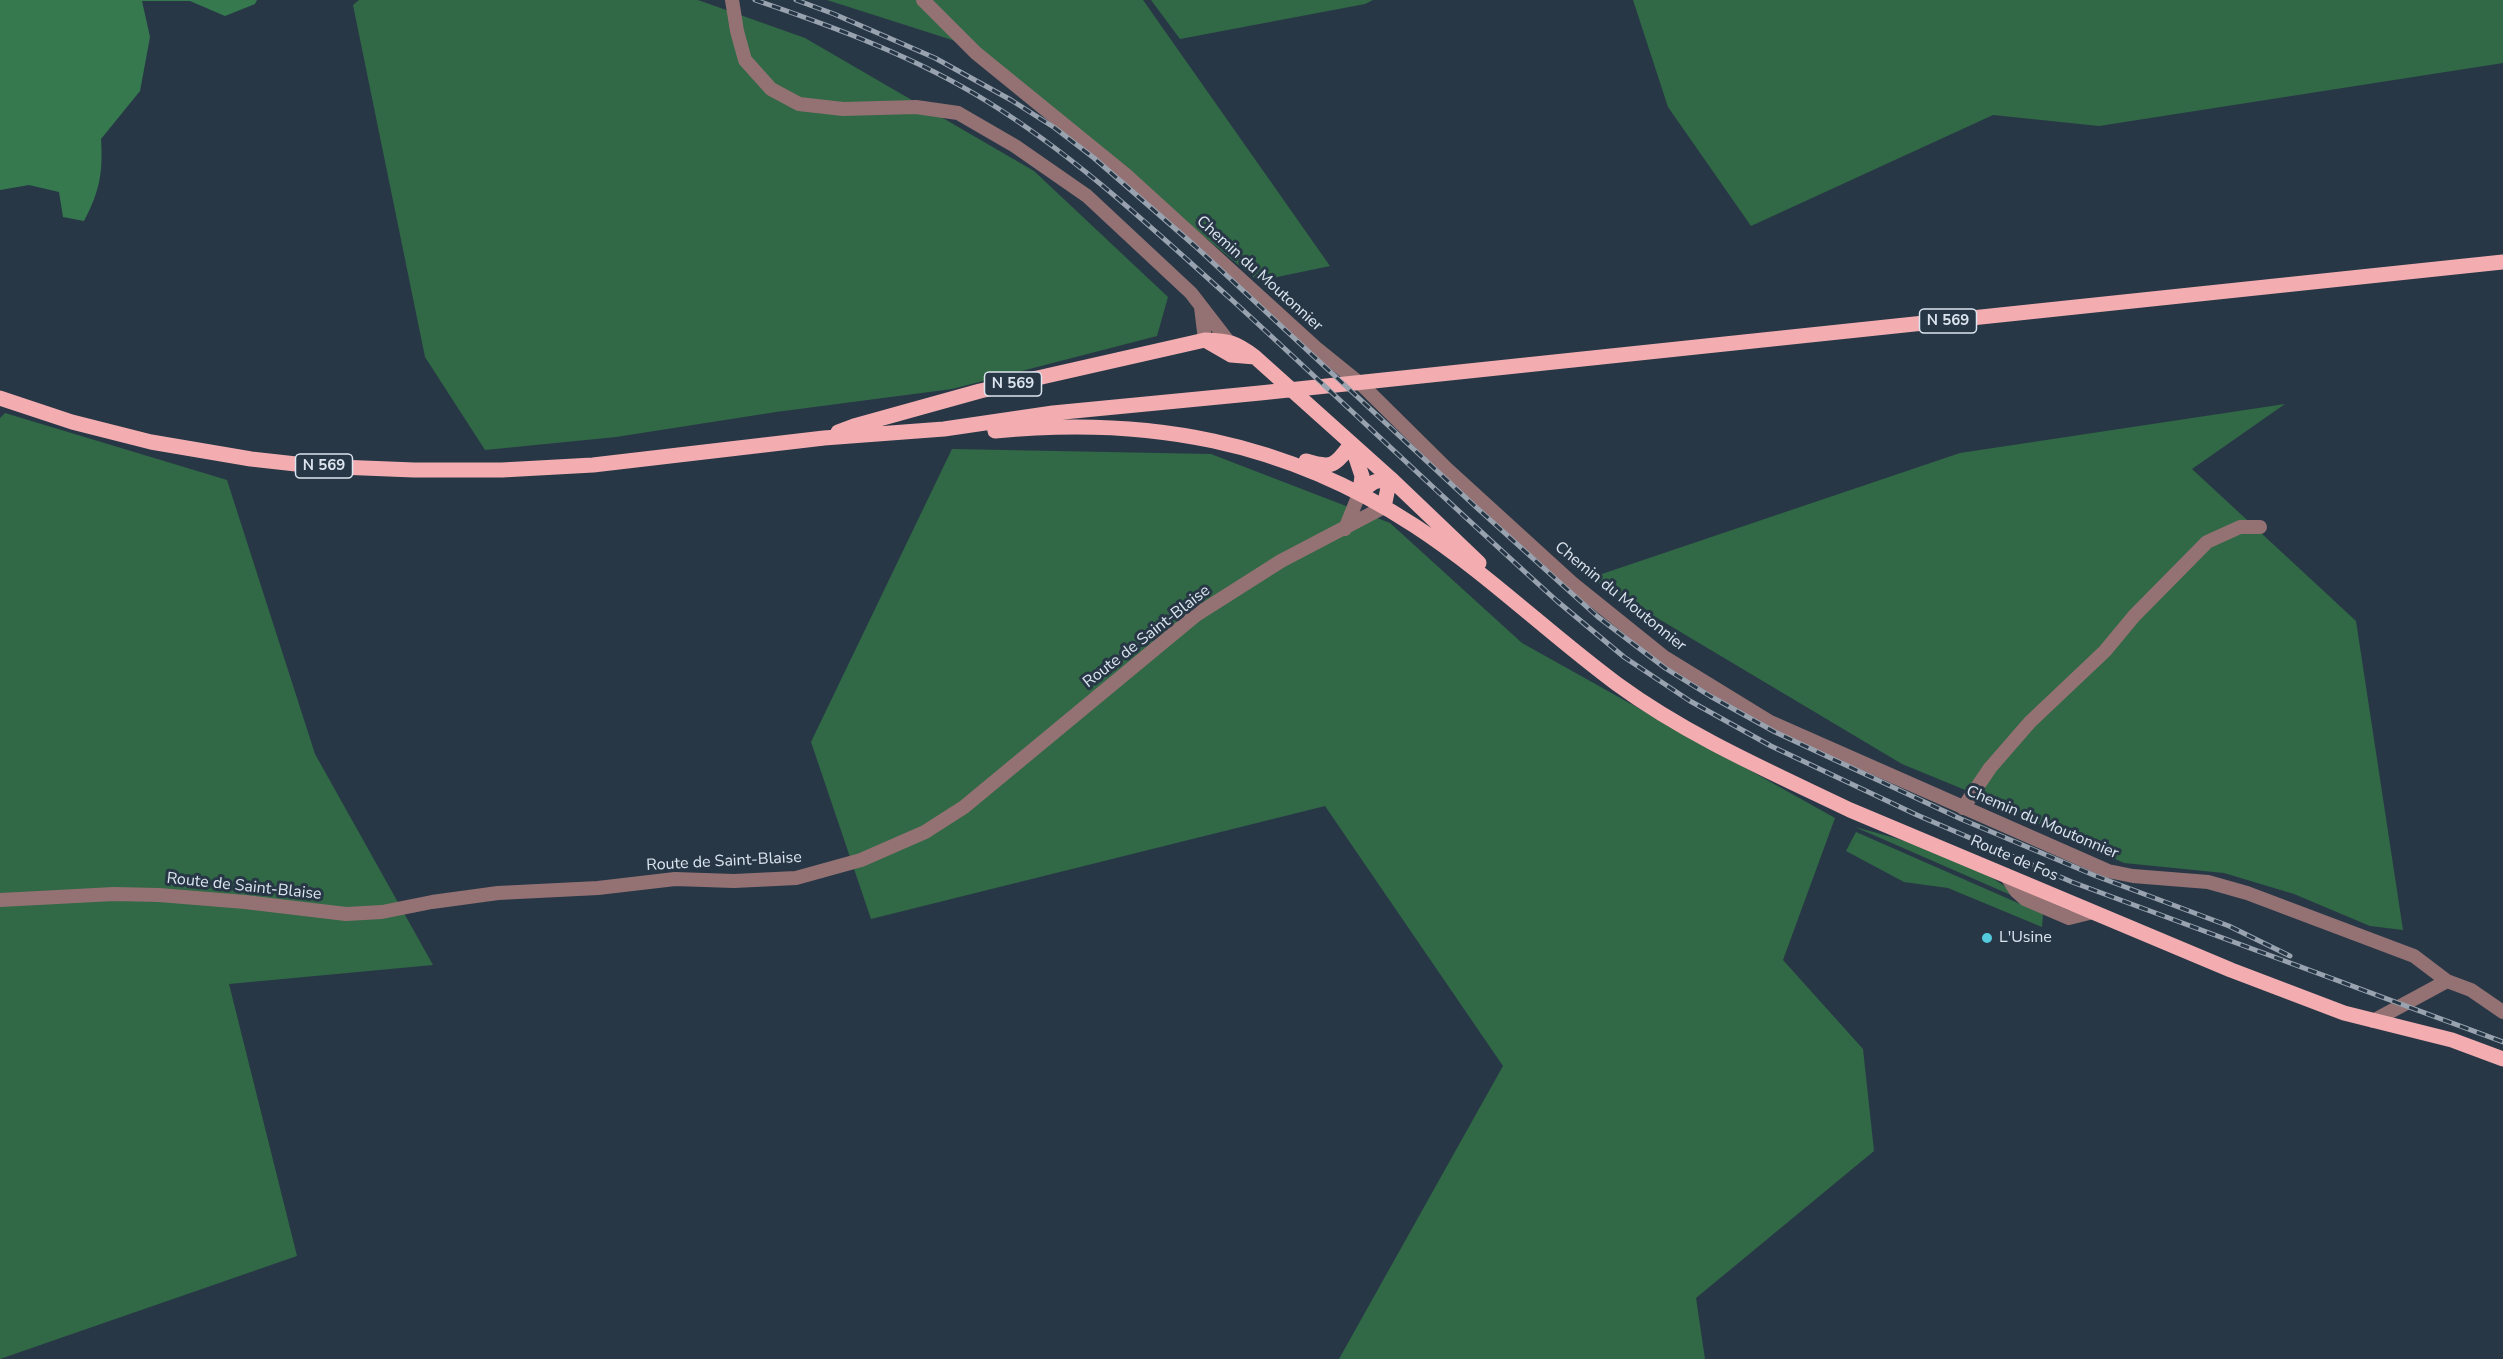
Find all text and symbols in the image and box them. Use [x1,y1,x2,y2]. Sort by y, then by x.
street label: Chemin du Moutonnier [1192,212,1326,336]
road number: N 569 [1920,309,1976,333]
road number: N 569 [984,372,1042,396]
road number: N 569 [296,454,352,478]
street label: Chemin du Moutonnier [1550,538,1690,656]
street label: Route de Saint-Blaise [1080,581,1214,693]
street label: Chemin du Moutonnier [1963,782,2121,864]
street label: Route de Fos [1967,832,2061,886]
street label: Route de Saint-Blaise [646,848,802,876]
street label: Route de Saint-Blaise [166,869,322,905]
place label: L'Usine [1999,928,2052,948]
marker: L'Usine [1980,931,1994,945]

